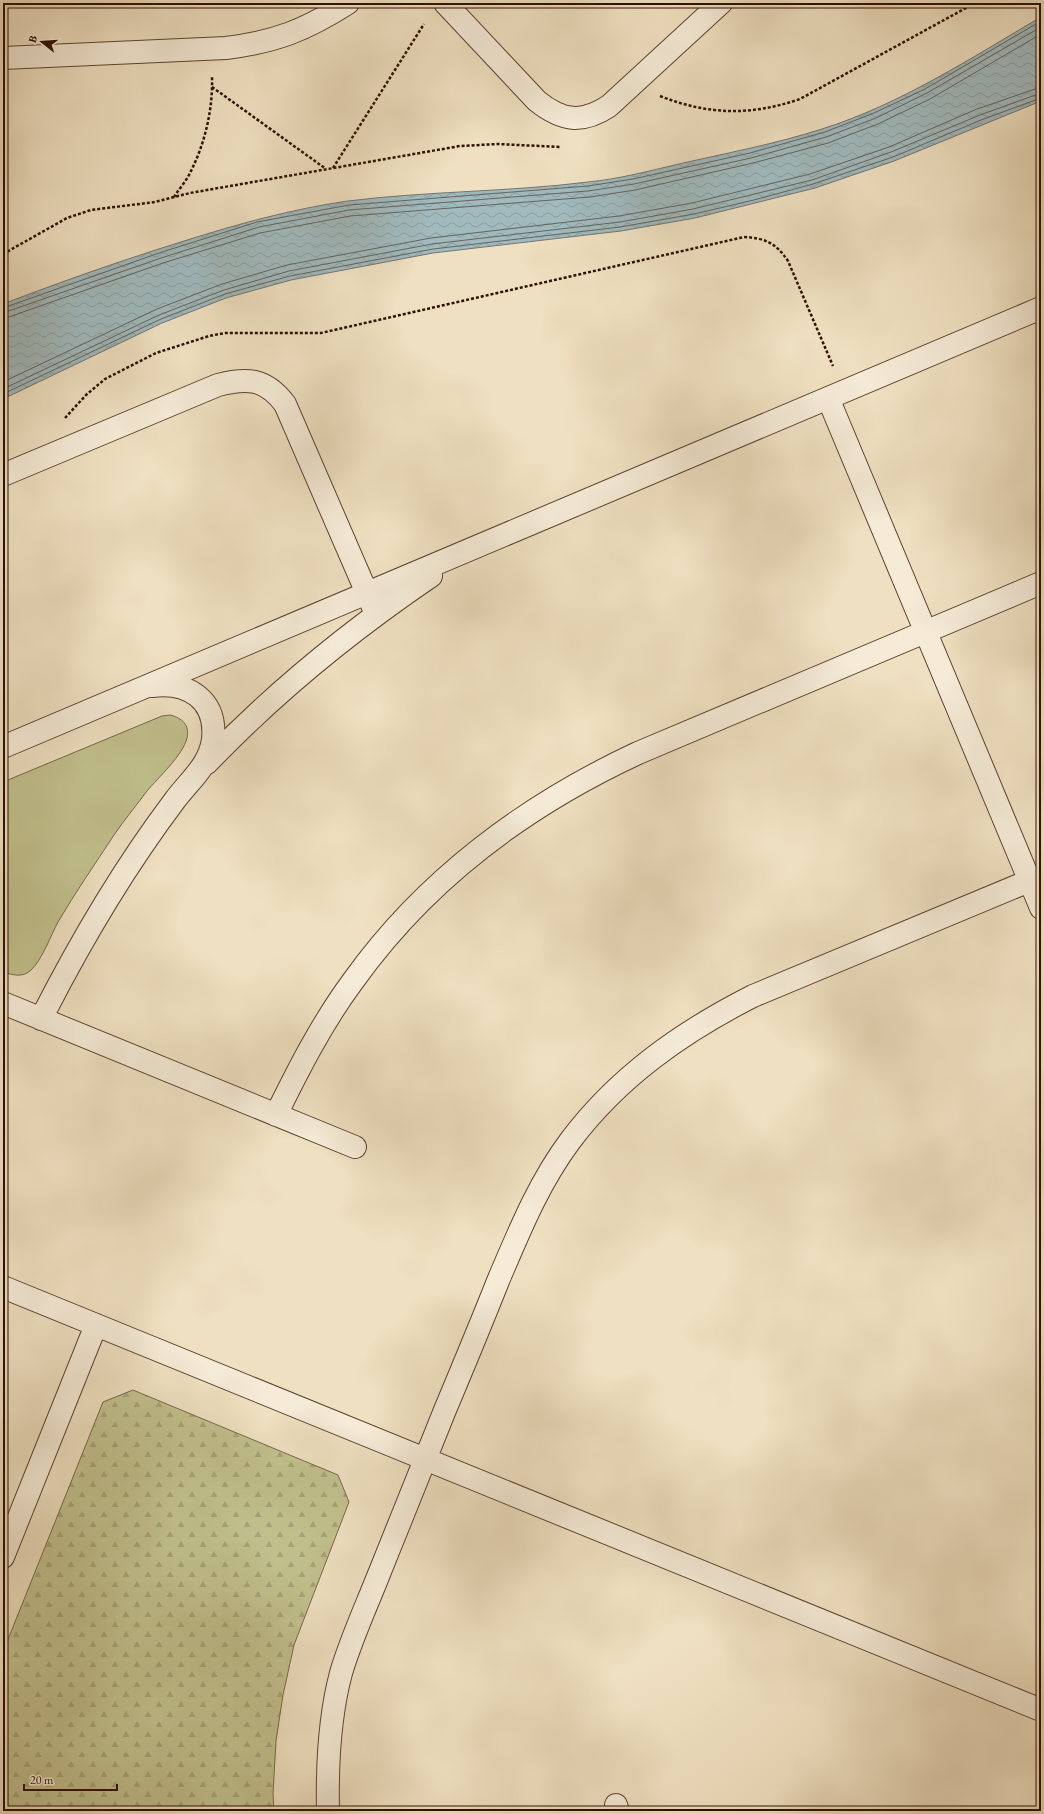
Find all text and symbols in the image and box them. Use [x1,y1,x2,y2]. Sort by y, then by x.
north arrow [22,22,62,62]
text: B [25,34,40,44]
scale bar [24,1766,117,1792]
text: 20 m [30,1772,54,1788]

